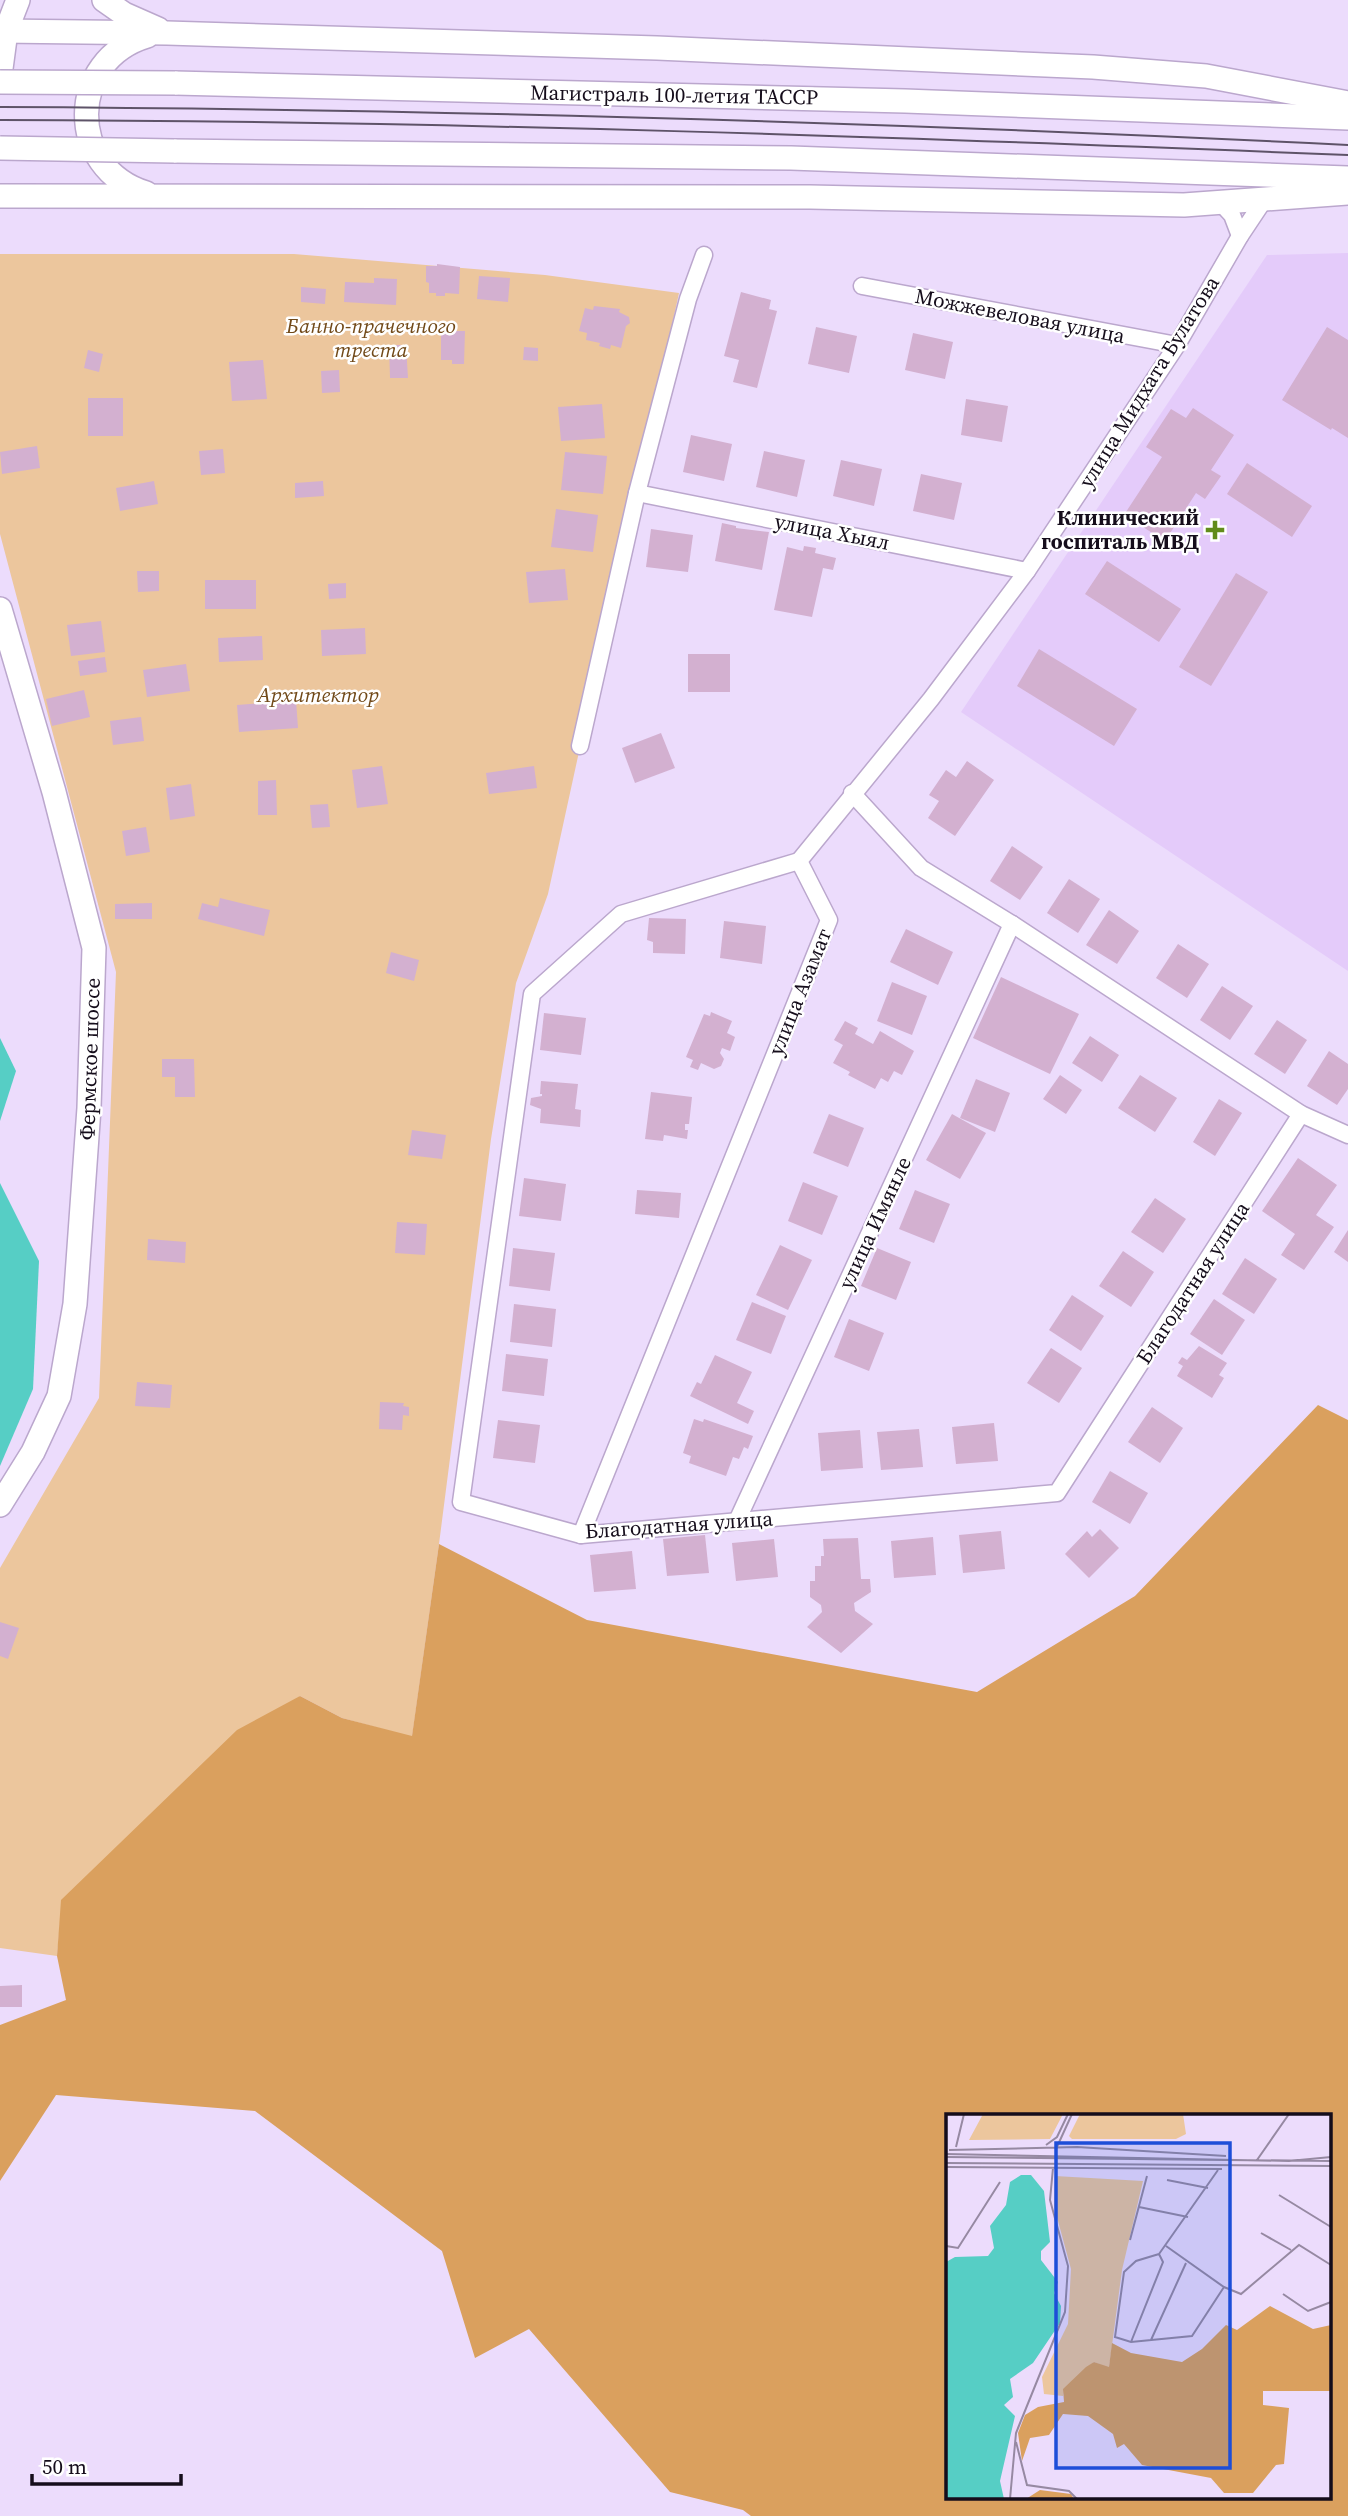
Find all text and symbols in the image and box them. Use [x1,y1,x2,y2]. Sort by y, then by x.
street label: Магистраль 100-летия ТАССР [530,77,818,112]
street label: улица Мидхата Булатова [1071,270,1226,493]
street label: Можжевеловая улица [913,281,1128,350]
park label: Банно-прачечного треста [285,311,456,364]
place label: Клинический госпиталь МВД [1041,503,1199,556]
street label: улица Хыял [772,506,892,557]
marker: Клинический госпиталь МВД [1205,520,1225,540]
park label: Архитектор [256,680,379,709]
street label: улица Азамат [761,924,838,1060]
street label: Фермское шоссе [72,977,107,1141]
street label: улица Имянле [831,1152,918,1294]
street label: Благодатная улица [1129,1196,1256,1370]
street label: Благодатная улица [584,1503,774,1546]
inset map [946,2114,1330,2498]
scale bar [32,2442,180,2486]
text: 50 m [42,2452,87,2481]

